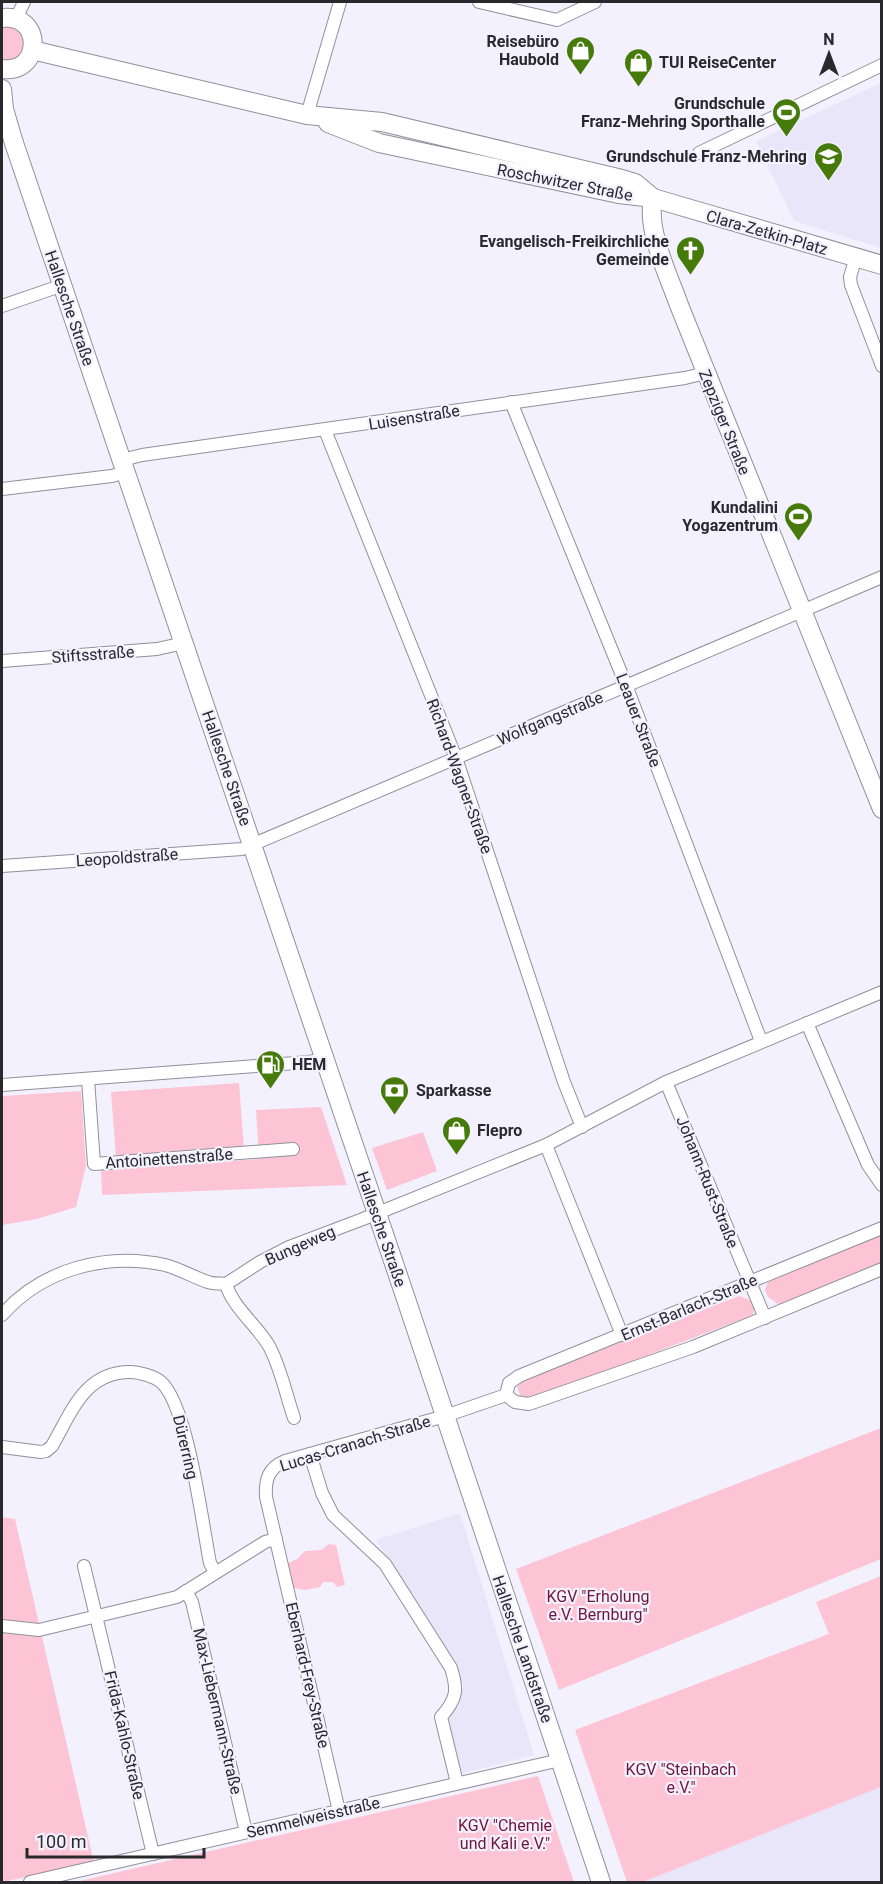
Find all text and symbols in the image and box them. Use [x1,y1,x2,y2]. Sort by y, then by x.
north arrow [799,24,859,84]
text: N [823,30,835,49]
place label: Reisebüro Haubold [486,32,559,69]
shop icon: Reisebüro Haubold [564,34,596,76]
shop icon: TUI ReiseCenter [622,46,654,88]
place label: TUI ReiseCenter [659,53,776,72]
place label: Grundschule Franz-Mehring Sporthalle [581,94,765,131]
sports icon: Grundschule Franz-Mehring Sporthalle [770,96,802,138]
school or university icon: Grundschule Franz-Mehring [812,140,844,182]
place label: Grundschule Franz-Mehring [606,147,807,166]
street label: Roschwitzer Straße [495,160,634,205]
street label: Clara-Zetkin-Platz [704,206,830,259]
place label: Evangelisch-Freikirchliche Gemeinde [479,232,669,269]
church icon: Evangelisch-Freikirchliche Gemeinde [674,234,706,276]
street label: Hallesche Straße [41,248,98,368]
street label: Zepziger Straße [695,367,754,478]
street label: Luisenstraße [367,401,461,434]
place label: Kundalini Yogazentrum [682,498,778,535]
sports icon: Kundalini Yogazentrum [783,500,815,542]
street label: Stiftsstraße [51,642,135,667]
street label: Leauer Straße [612,671,665,770]
street label: Wolfgangstraße [494,688,606,749]
street label: Richard-Wagner-Straße [423,696,496,856]
street label: Hallesche Straße [198,708,255,828]
street label: Leopoldstraße [75,844,179,871]
fuel station icon: HEM [255,1048,287,1090]
place label: HEM [292,1055,326,1074]
bank icon: Sparkasse [379,1074,411,1116]
place label: Sparkasse [416,1081,492,1100]
street label: Johann-Rust-Straße [672,1113,743,1251]
shop icon: Flepro [440,1114,472,1156]
place label: Flepro [477,1121,522,1140]
street label: Antoinettenstraße [105,1145,233,1172]
street label: Hallesche Straße [353,1169,410,1289]
street label: Bungeweg [262,1222,338,1269]
street label: Ernst-Barlach-Straße [618,1270,760,1345]
street label: Lucas-Cranach-Straße [277,1411,433,1475]
street label: Dürerring [169,1413,202,1481]
street label: Hallesche Landstraße [488,1573,557,1725]
park label: KGV "Erholung e.V. Bernburg" [547,1587,649,1624]
street label: Eberhard-Frey-Straße [281,1600,334,1750]
street label: Max-Liebermann-Straße [189,1626,246,1796]
street label: Frida-Kahlo-Straße [100,1669,149,1801]
park label: KGV "Steinbach e.V." [626,1760,736,1797]
street label: Semmelweisstraße [245,1793,382,1842]
park label: KGV "Chemie und Kali e.V." [458,1816,552,1853]
scale bar [27,1821,204,1859]
text: 100 m [36,1831,87,1852]

